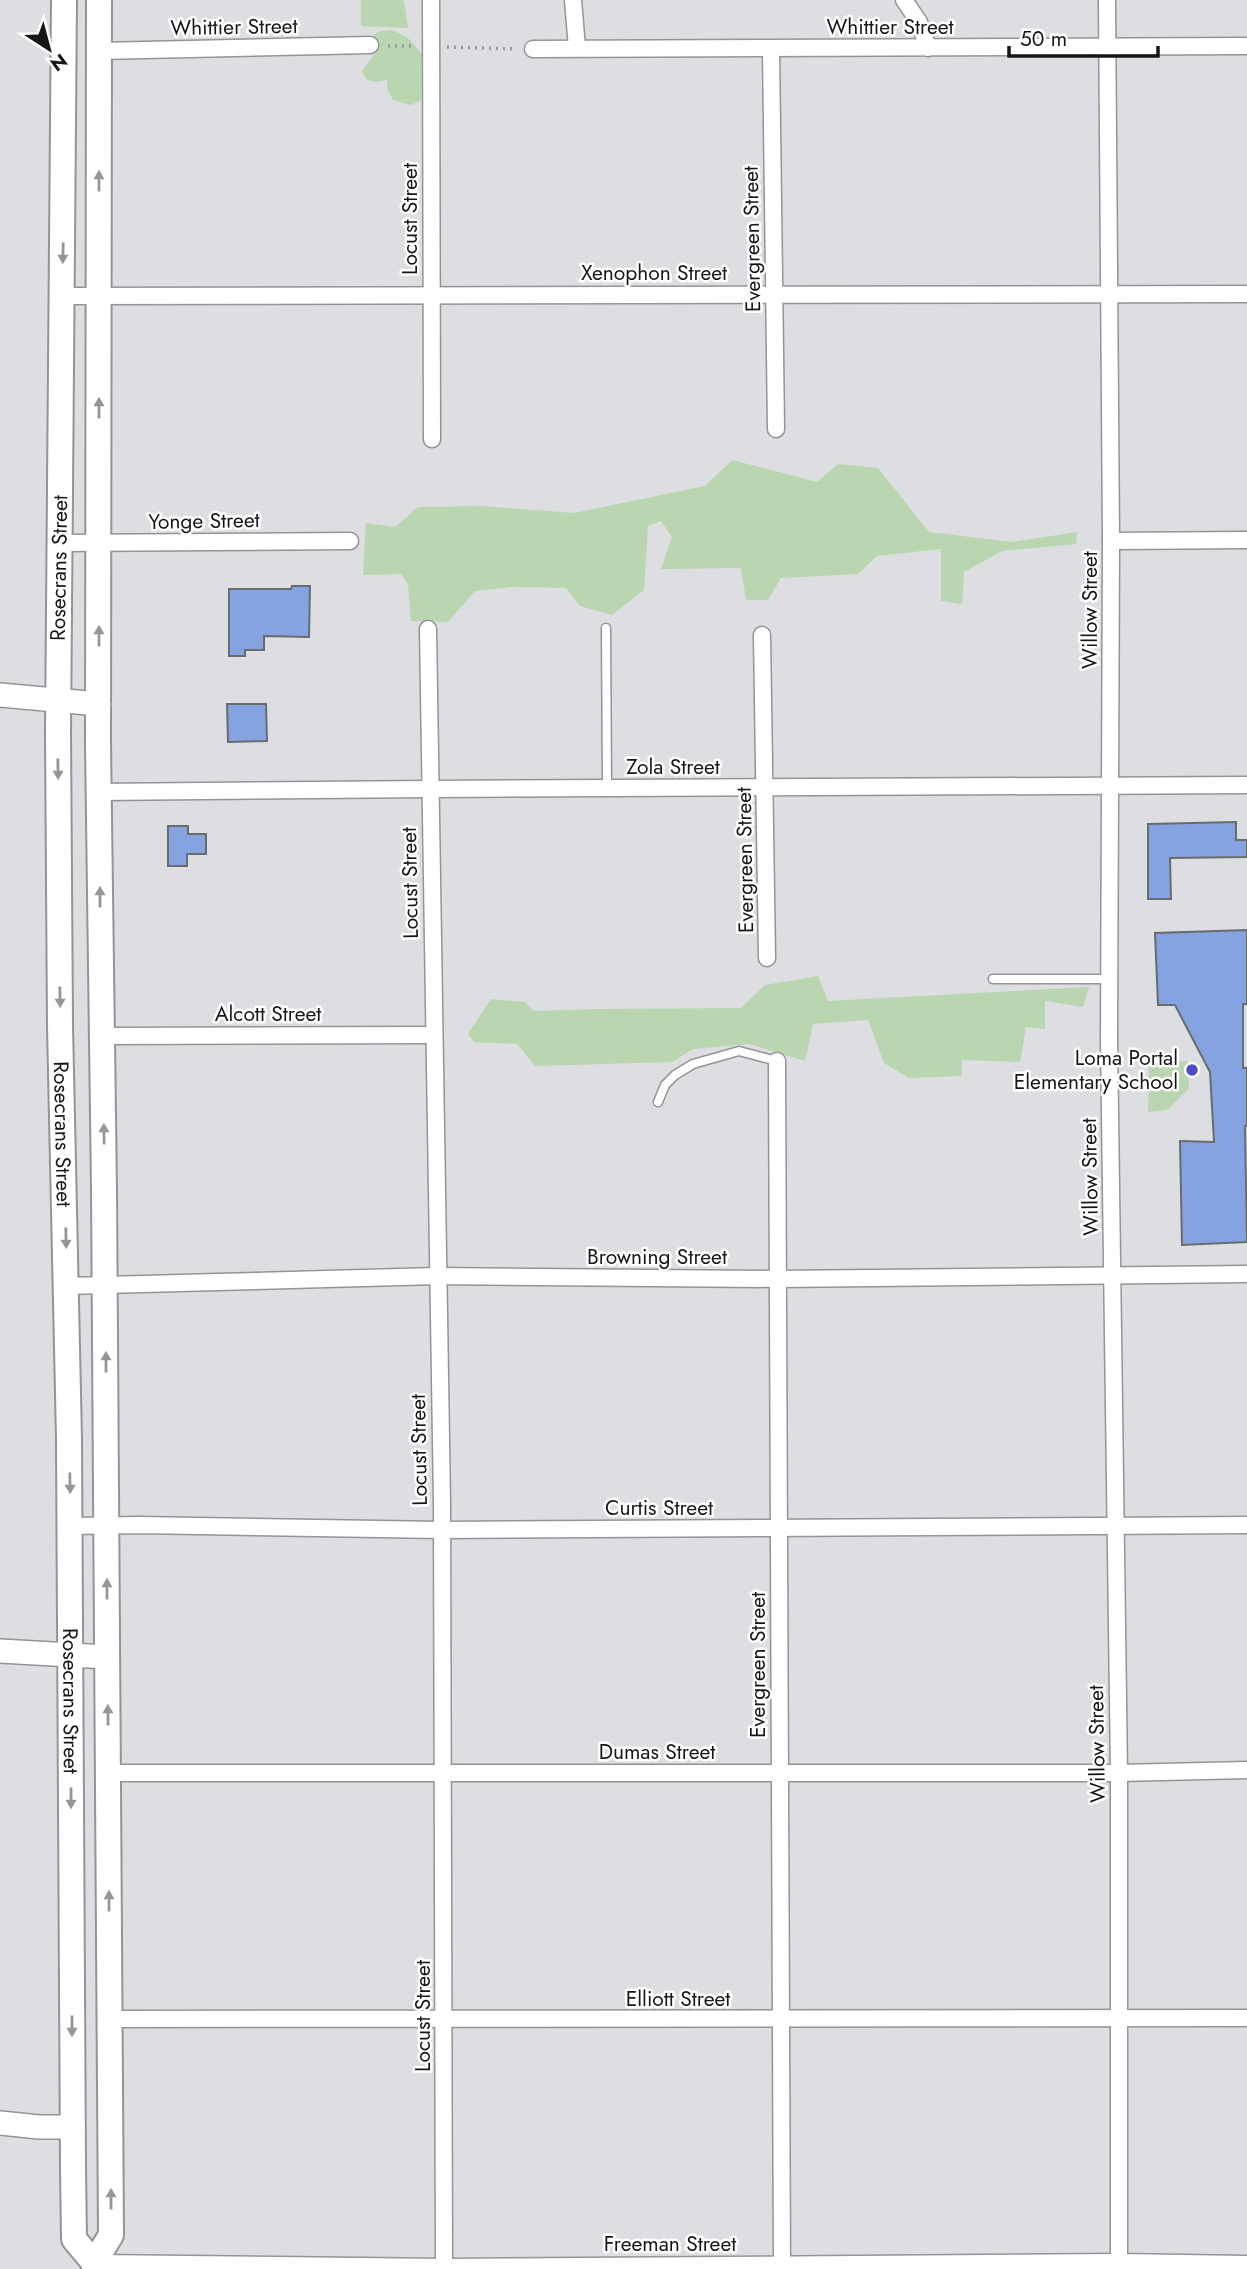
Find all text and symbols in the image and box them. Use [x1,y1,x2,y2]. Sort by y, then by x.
street label: Whittier Street [170,11,298,43]
street label: Whittier Street [826,12,954,42]
north arrow [14,14,84,84]
scale bar [1009,14,1158,58]
text: 50 m [1020,24,1067,54]
text: N [45,47,73,78]
street label: Locust Street [395,163,425,275]
street label: Evergreen Street [736,166,768,312]
one-way arrow [93,169,105,191]
one-way arrow [57,242,68,264]
street label: Xenophon Street [581,258,727,288]
one-way arrow [93,397,105,419]
street label: Rosecrans Street [43,495,75,641]
street label: Yonge Street [148,505,260,537]
street label: Willow Street [1075,551,1105,669]
one-way arrow [93,624,105,646]
street label: Zola Street [626,752,720,782]
one-way arrow [52,758,64,780]
street label: Evergreen Street [729,787,761,933]
street label: Locust Street [394,827,426,939]
one-way arrow [94,886,106,908]
one-way arrow [54,986,66,1008]
street label: Alcott Street [215,999,321,1029]
place label: Loma Portal Elementary School [1014,1043,1178,1097]
street label: Rosecrans Street [46,1061,79,1207]
marker: Loma Portal Elementary School [1184,1062,1200,1078]
street label: Willow Street [1074,1118,1106,1236]
one-way arrow [98,1123,110,1145]
one-way arrow [60,1228,72,1250]
street label: Browning Street [587,1242,727,1272]
one-way arrow [100,1350,112,1372]
street label: Locust Street [403,1394,435,1506]
one-way arrow [64,1472,76,1494]
street label: Curtis Street [605,1493,713,1523]
one-way arrow [101,1578,113,1600]
street label: Evergreen Street [743,1592,773,1738]
street label: Rosecrans Street [55,1628,86,1774]
street label: Willow Street [1081,1685,1113,1803]
one-way arrow [102,1704,113,1726]
street label: Dumas Street [599,1737,715,1767]
one-way arrow [65,1788,77,1810]
one-way arrow [103,1890,115,1912]
street label: Locust Street [408,1960,438,2072]
street label: Elliott Street [626,1984,730,2014]
one-way arrow [66,2015,78,2037]
one-way arrow [105,2188,117,2210]
street label: Freeman Street [604,2229,736,2259]

